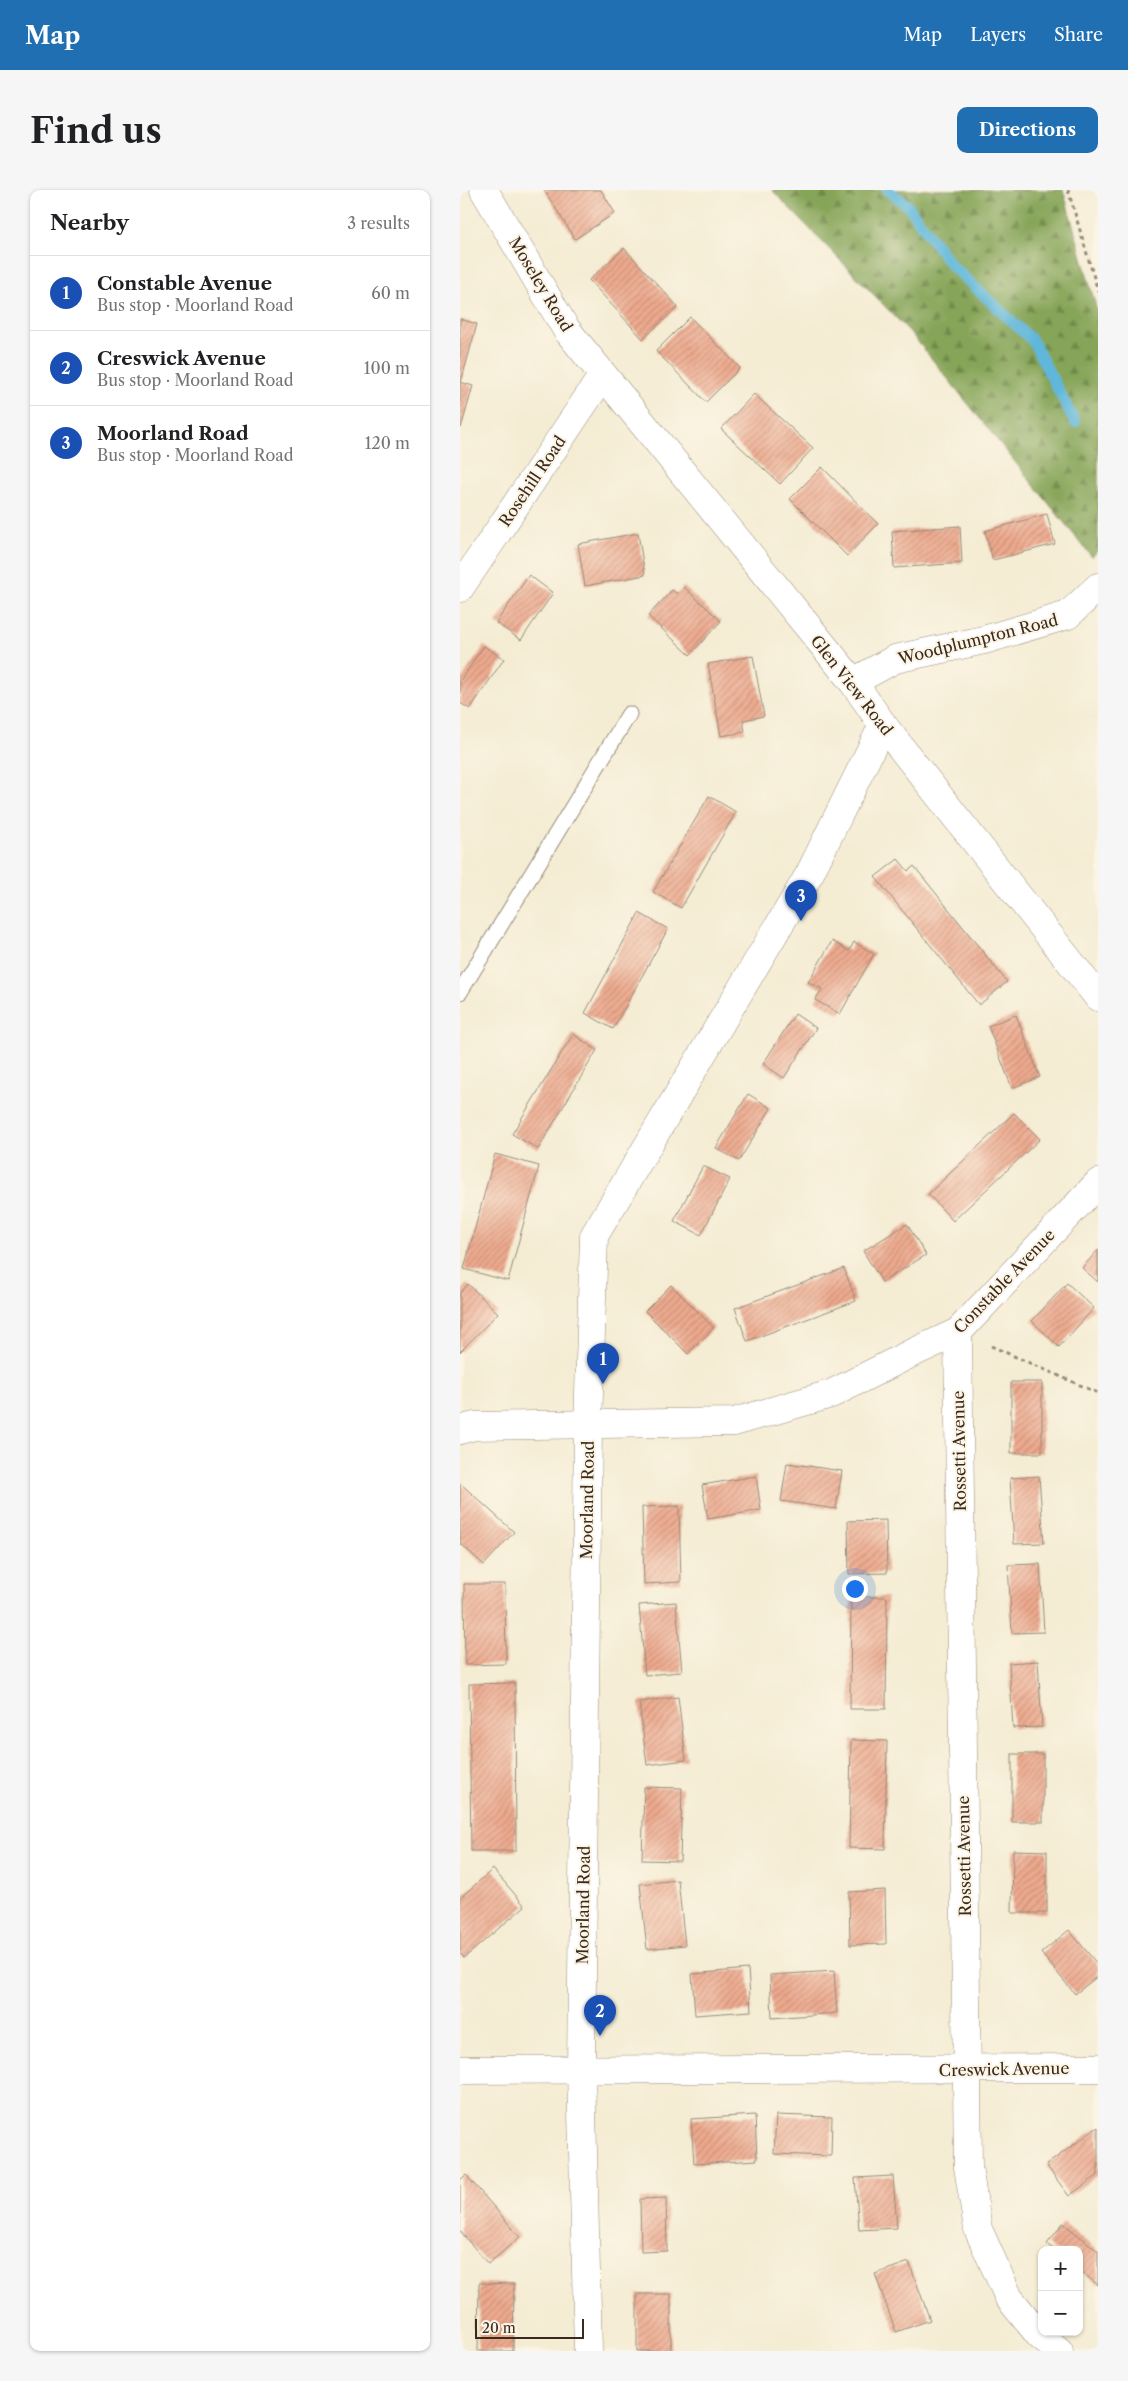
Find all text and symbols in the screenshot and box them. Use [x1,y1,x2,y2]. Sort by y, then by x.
text: Map [25,21,80,50]
text: Map [904,24,942,46]
text: Layers [970,24,1026,46]
text: Share [1054,24,1103,46]
button: Directions [957,107,1098,153]
text: Find us [30,109,162,152]
text: Nearby [50,210,129,235]
text: 3 results [347,213,410,233]
street label: Moseley Road [505,233,577,335]
text: Constable Avenue [97,272,272,295]
text: 1 [62,283,70,303]
text: 60 m [371,283,410,303]
text: Bus stop · Moorland Road [97,295,293,315]
text: Creswick Avenue [97,347,266,370]
text: 2 [61,358,71,378]
text: 100 m [364,358,410,378]
text: Bus stop · Moorland Road [97,370,293,390]
text: Moorland Road [97,422,249,445]
street label: Rosehill Road [494,431,570,530]
text: 3 [61,433,71,453]
text: 120 m [365,433,410,453]
text: Bus stop · Moorland Road [97,445,293,465]
street label: Woodplumpton Road [895,609,1060,669]
street label: Glen View Road [807,631,898,739]
pin: 3 [785,880,817,921]
street label: Constable Avenue [949,1225,1059,1337]
pin: 1 [587,1343,619,1384]
street label: Rossetti Avenue [948,1390,970,1512]
street label: Moorland Road [576,1440,598,1560]
your location [842,1576,868,1602]
street label: Rossetti Avenue [953,1795,975,1917]
street label: Moorland Road [572,1845,594,1965]
pin: 2 [584,1995,616,2036]
street label: Creswick Avenue [939,2058,1070,2080]
map controls [1038,2246,1083,2336]
button: + [1038,2246,1083,2291]
button: − [1038,2291,1083,2336]
scale bar [475,2316,584,2339]
text: 20 m [482,2319,516,2337]

